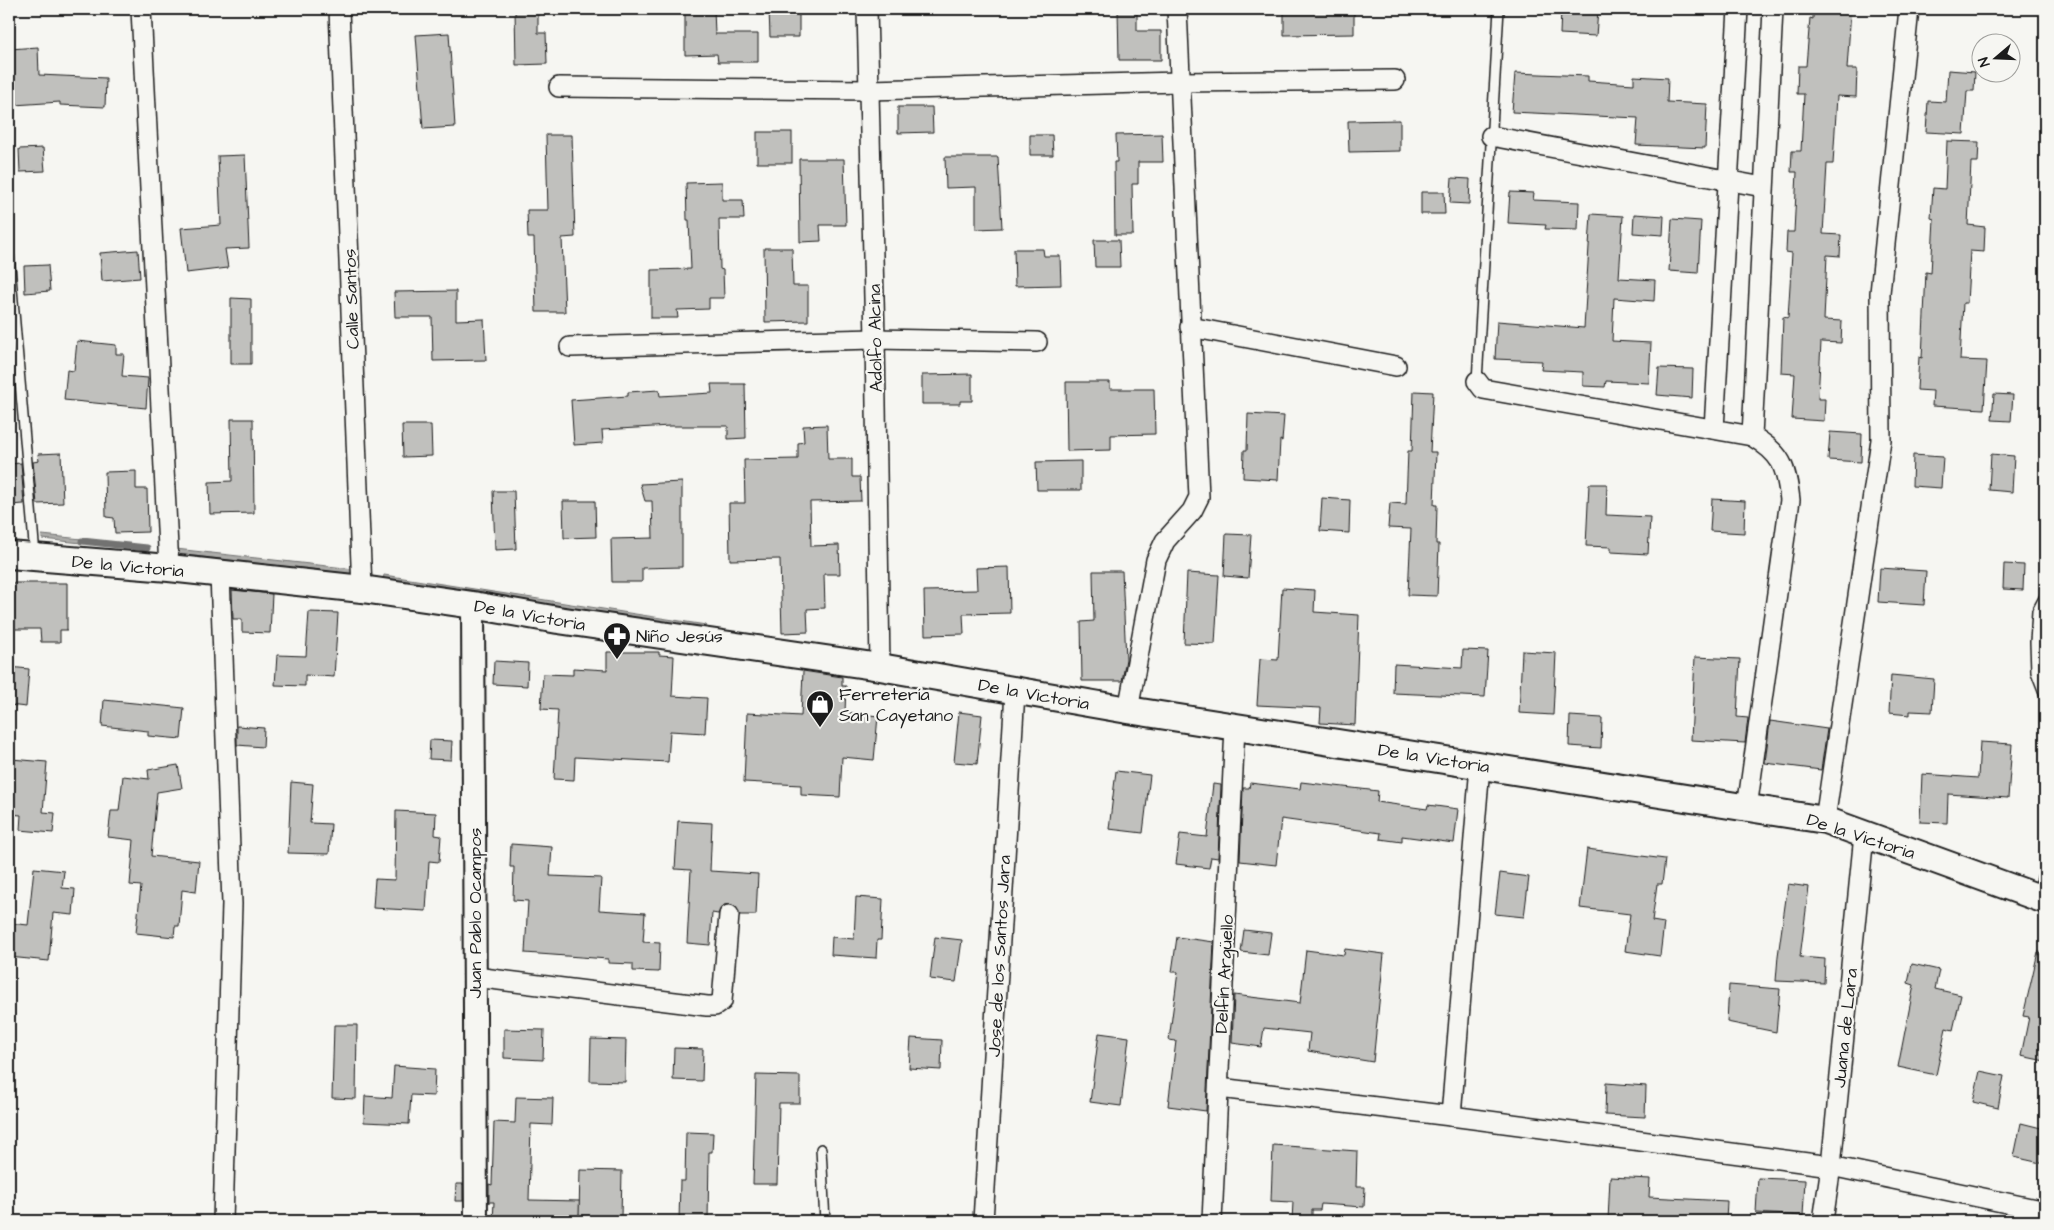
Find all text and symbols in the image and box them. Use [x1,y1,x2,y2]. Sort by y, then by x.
north arrow [1972,32,2022,82]
text: N [1974,54,1996,69]
street label: Calle Santos [337,248,366,350]
street label: Adolfo Alcina [862,284,889,392]
street label: De la Victoria [71,549,185,584]
street label: De la Victoria [472,593,587,638]
pharmacy icon: Niño Jesús [602,621,632,660]
place label: Niño Jesús [636,624,723,649]
street label: De la Victoria [976,672,1091,717]
place label: Ferretería San Cayetano [839,682,953,729]
shop icon: Ferretería San Cayetano [805,689,835,728]
street label: De la Victoria [1376,737,1491,780]
street label: De la Victoria [1804,807,1918,866]
street label: Juan Pablo Ocampos [463,828,488,998]
street label: Jose de los Santos Jara [982,854,1017,1058]
street label: Delfín Argüello [1209,914,1241,1034]
street label: Juana de Lara [1827,967,1864,1089]

